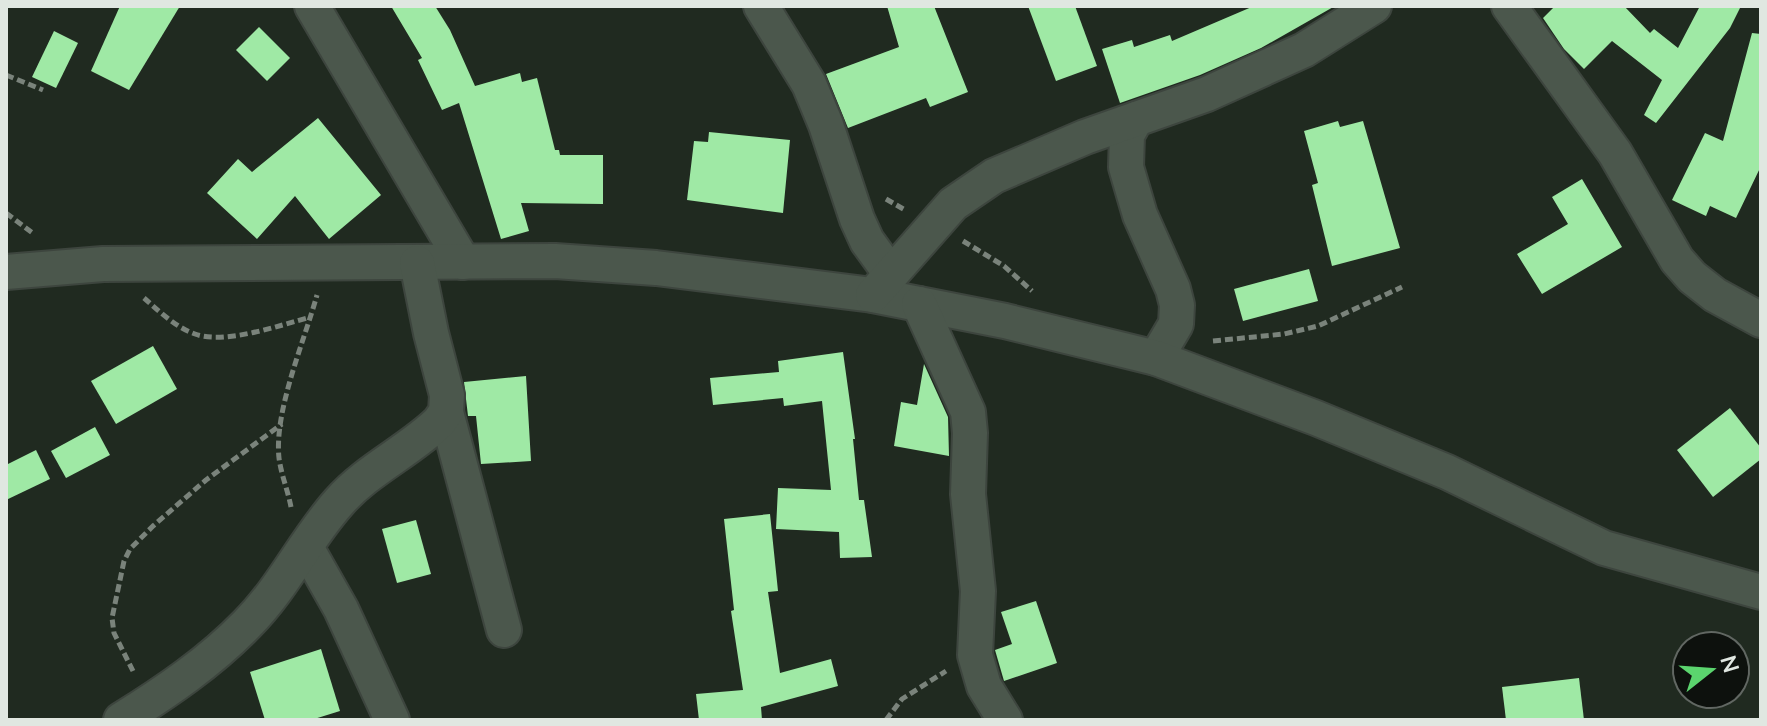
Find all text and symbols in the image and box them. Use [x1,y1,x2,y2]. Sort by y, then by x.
north arrow [1671,630,1751,710]
text: N [1712,652,1746,677]

